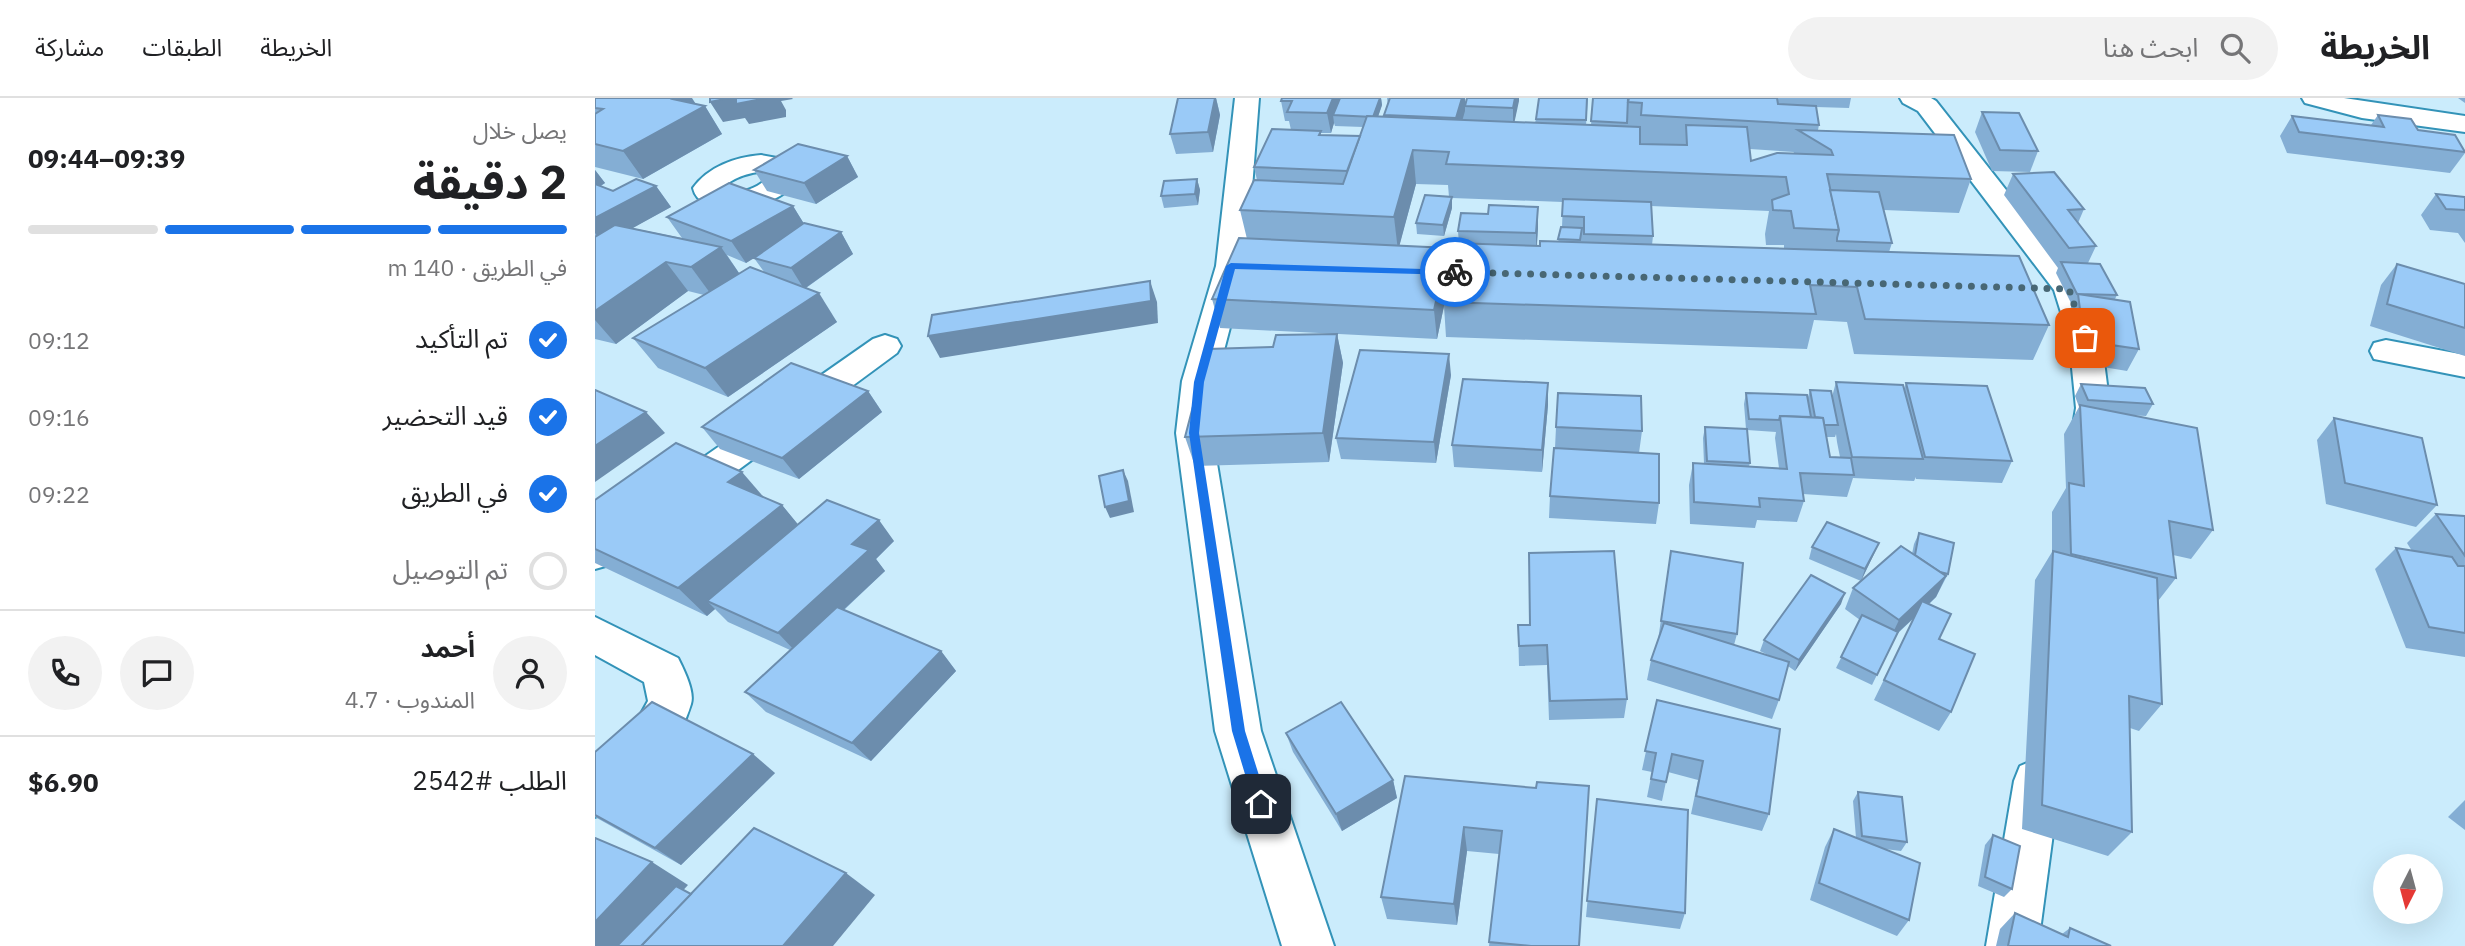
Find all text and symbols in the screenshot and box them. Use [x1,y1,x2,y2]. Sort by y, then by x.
search box [1788,17,2278,80]
text: الخريطة [2320,25,2430,68]
icon: search [2216,29,2254,67]
text: ابحث هنا [2103,30,2198,64]
text: مشاركة [35,31,104,63]
text: الطبقات [142,31,222,63]
text: الخريطة [260,31,332,63]
text: يصل خلال [473,115,567,145]
text: 09:39–09:44 [28,141,185,175]
text: 2 دقيقة [413,152,567,212]
courier [1420,237,1490,307]
text: في الطريق · 140 m [387,252,567,282]
icon: bike [1436,253,1474,291]
pin [2055,308,2115,368]
icon: bag [2066,319,2104,357]
text: تم التأكيد [415,321,508,355]
icon: check [529,321,567,359]
text: 09:12 [28,325,90,355]
text: قيد التحضير [383,398,508,432]
icon: check [529,398,567,436]
text: 09:16 [28,402,90,432]
text: في الطريق [401,475,508,509]
icon: check [529,475,567,513]
text: 09:22 [28,479,90,509]
text: تم التوصيل [392,552,508,586]
text: أحمد [421,630,475,664]
button: phone [28,636,102,710]
button: chat [120,636,194,710]
button: person [493,636,567,710]
text: المندوب · 4.7 [345,684,475,714]
text: الطلب #2542 [412,763,567,797]
text: $6.90 [28,765,99,799]
pin [1231,774,1291,834]
icon: home [1242,785,1280,823]
north arrow [2373,854,2443,924]
map controls [2373,854,2443,924]

